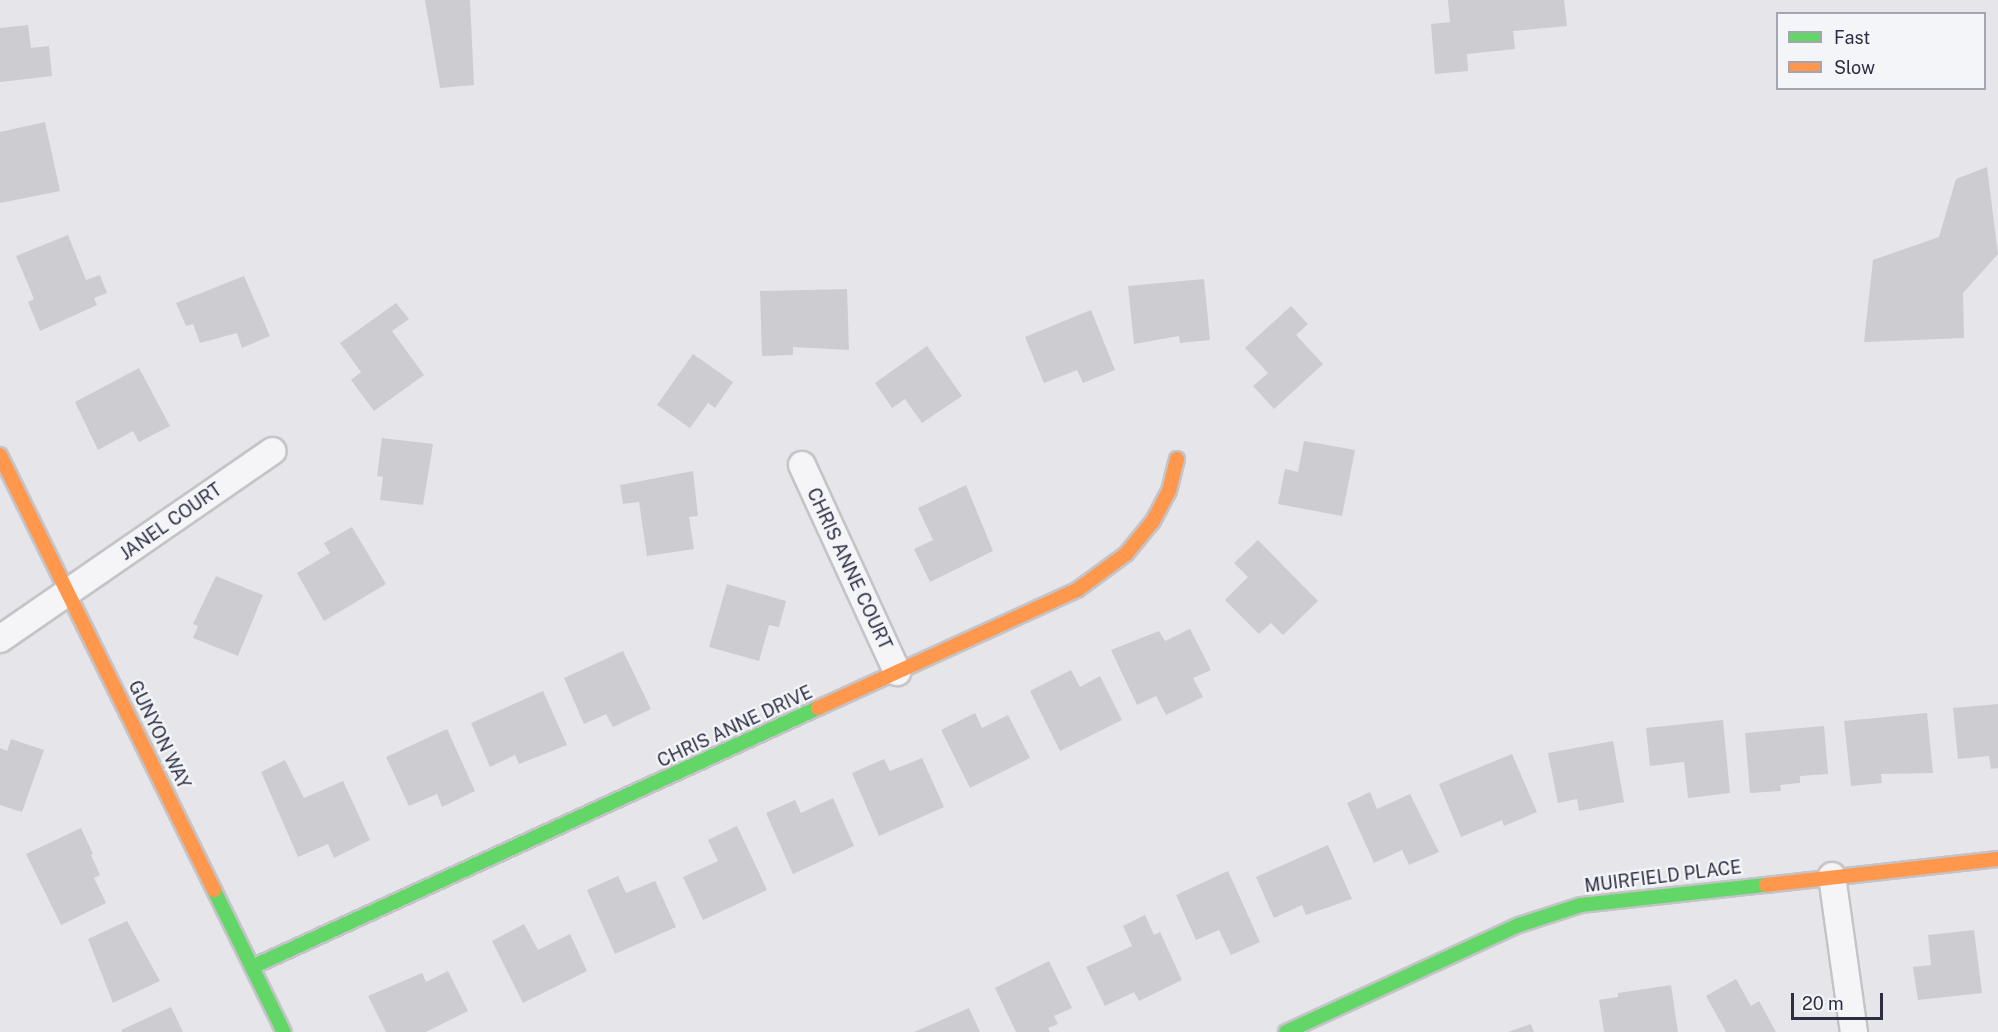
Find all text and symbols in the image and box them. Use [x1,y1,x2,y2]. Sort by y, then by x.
legend [1776,12,1986,90]
text: Fast [1834,27,1870,48]
text: Slow [1834,57,1875,78]
street label: JANEL COURT [116,479,226,565]
street label: CHRIS ANNE COURT [802,485,896,653]
street label: GUNYON WAY [123,677,195,793]
street label: CHRIS ANNE DRIVE [654,682,816,772]
street label: MUIRFIELD PLACE [1583,857,1743,897]
scale bar [1794,981,1886,1019]
text: 20 m [1802,993,1844,1014]

